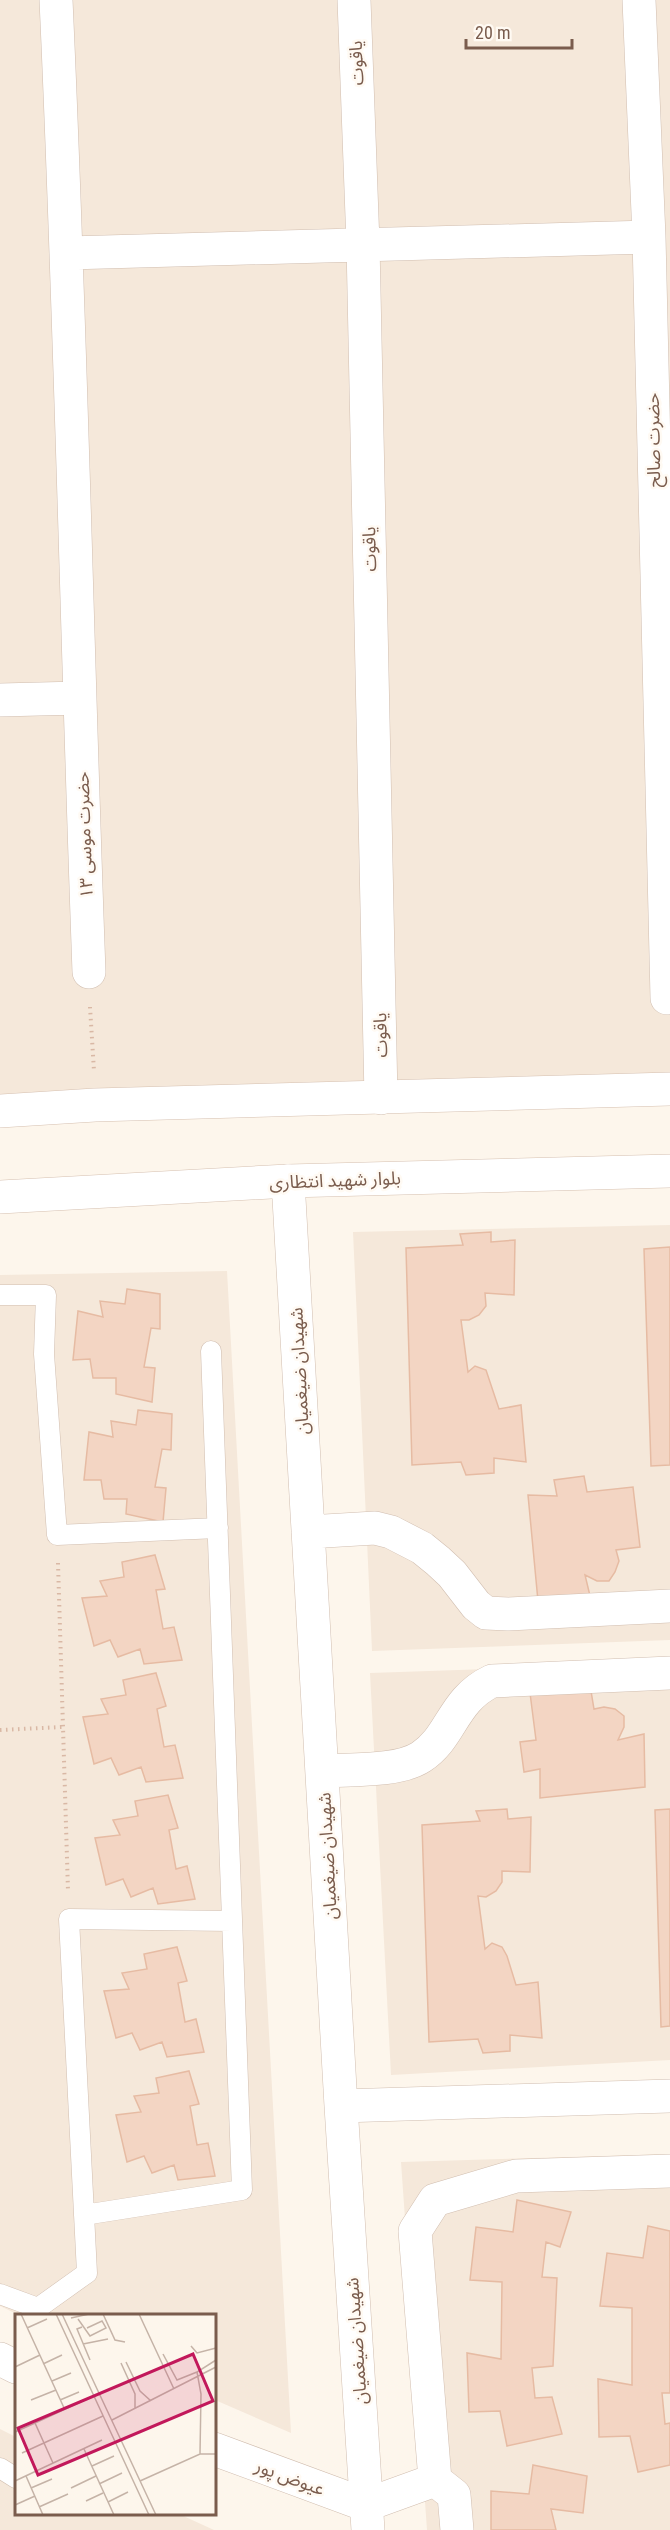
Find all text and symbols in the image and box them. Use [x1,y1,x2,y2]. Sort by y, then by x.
scale bar [466,12,572,50]
text: 20 m [475,22,510,43]
street label: یاقوت [345,40,368,86]
street label: حضرت صالح [642,392,667,488]
street label: یاقوت [358,526,381,572]
street label: حضرت موسی ۱۳ [71,771,98,899]
street label: یاقوت [369,1012,392,1058]
street label: بلوار شهید انتظاری [269,1167,401,1194]
street label: شهیدان ضیغمیان [285,1307,314,1435]
street label: شهیدان ضیغمیان [313,1792,342,1920]
street label: شهیدان ضیغمیان [341,2277,372,2405]
inset map [15,2314,216,2515]
street label: عیوض پور [251,2454,328,2500]

